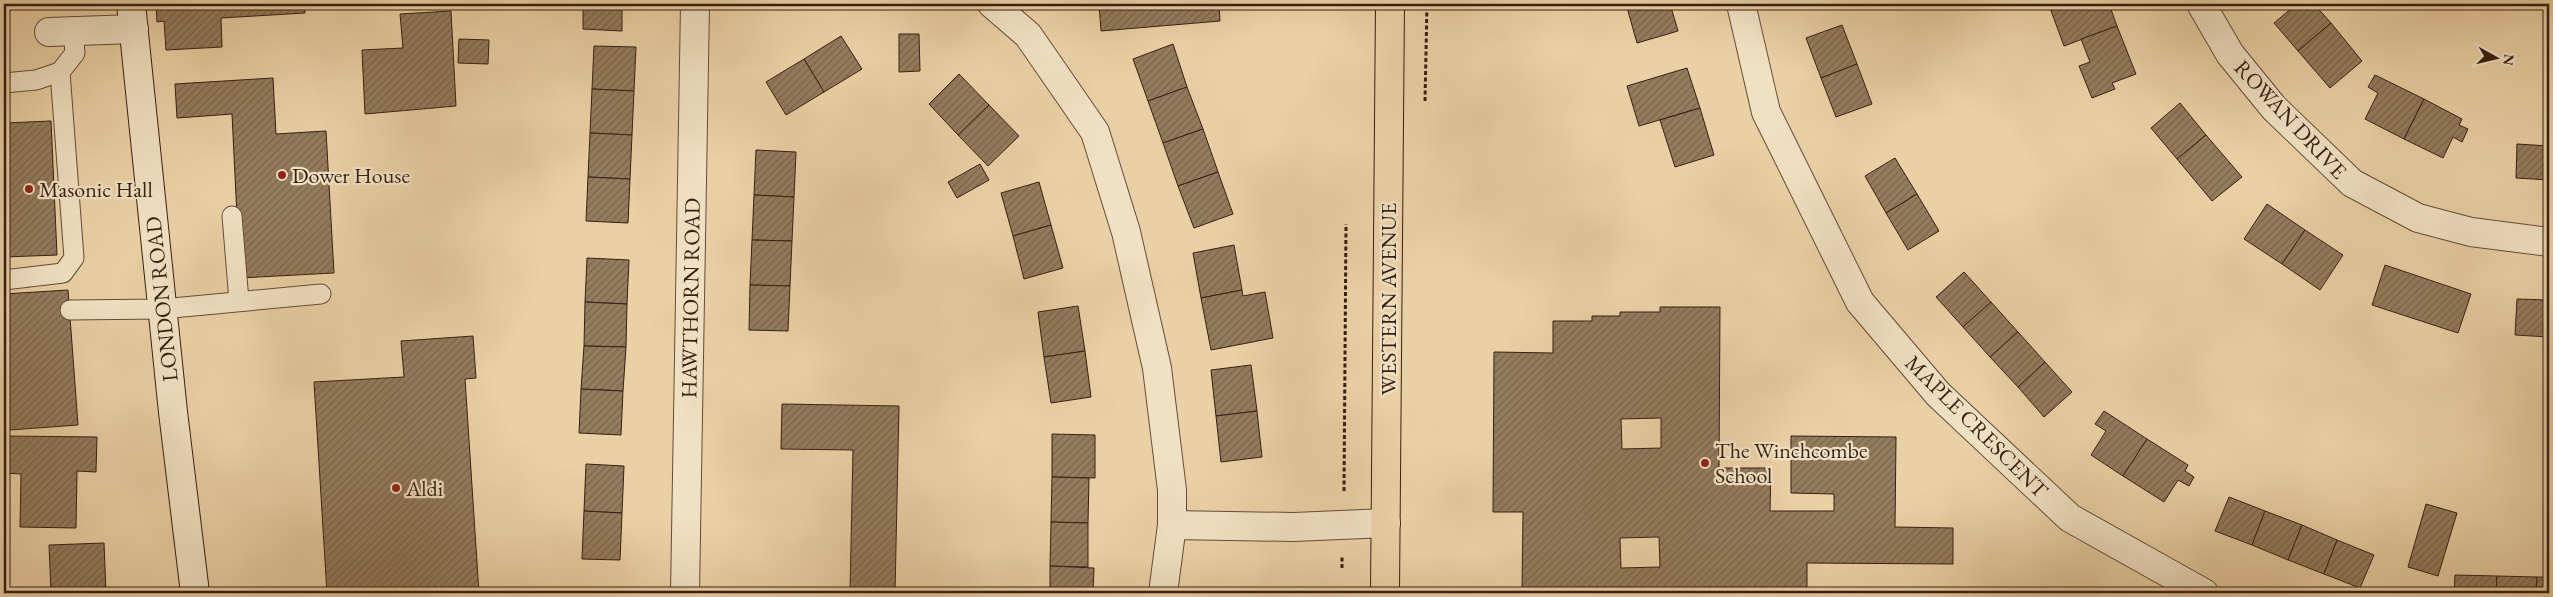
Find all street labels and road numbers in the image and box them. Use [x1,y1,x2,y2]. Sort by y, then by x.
street label: ROWAN DRIVE [2228,54,2353,185]
street label: HAWTHORN ROAD [674,197,707,399]
street label: WESTERN AVENUE [1374,203,1403,395]
street label: LONDON ROAD [138,215,185,383]
street label: MAPLE CRESCENT [1899,349,2055,504]

